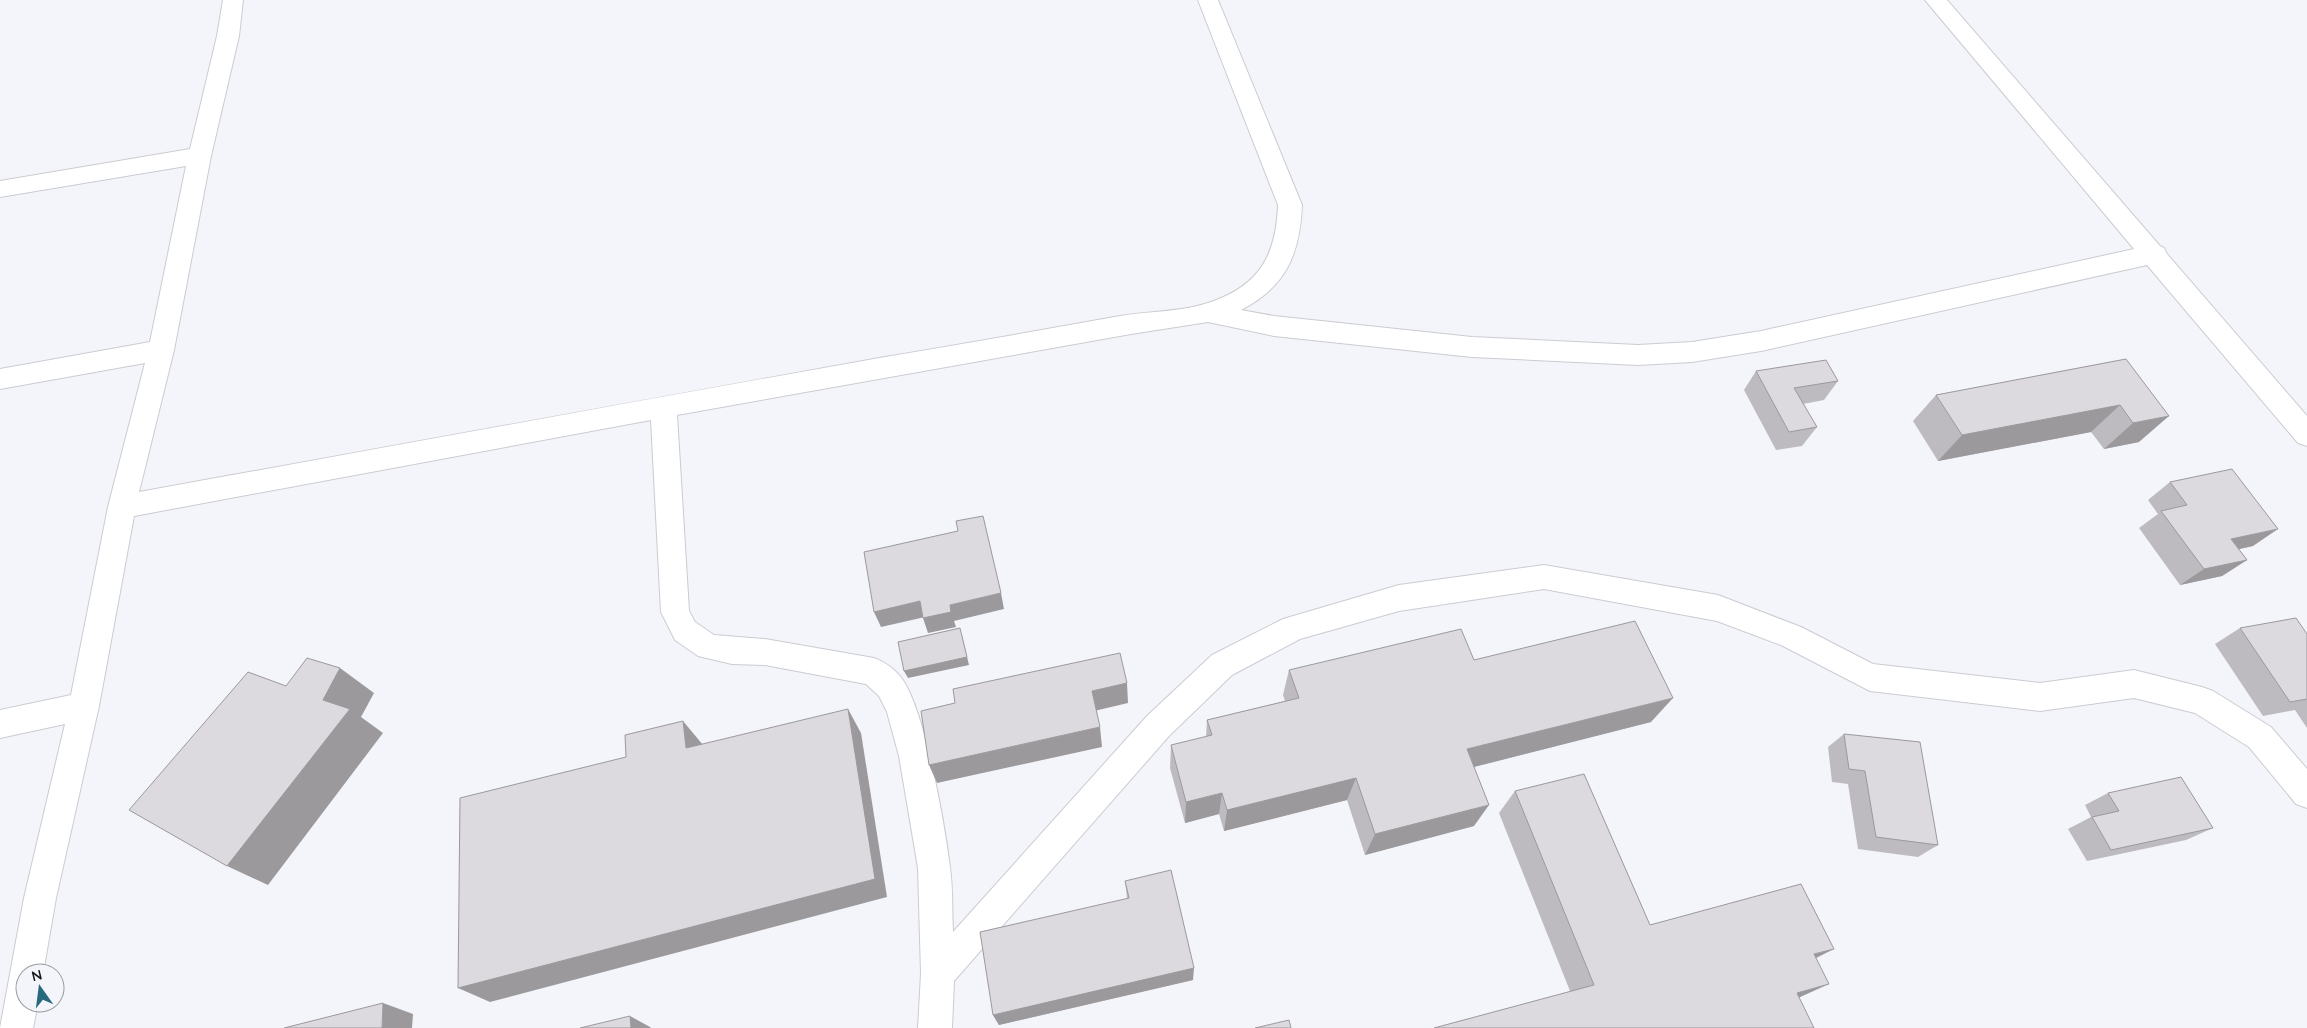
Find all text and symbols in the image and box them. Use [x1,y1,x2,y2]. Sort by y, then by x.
north arrow [15,963,65,1013]
text: N [30,965,44,985]

